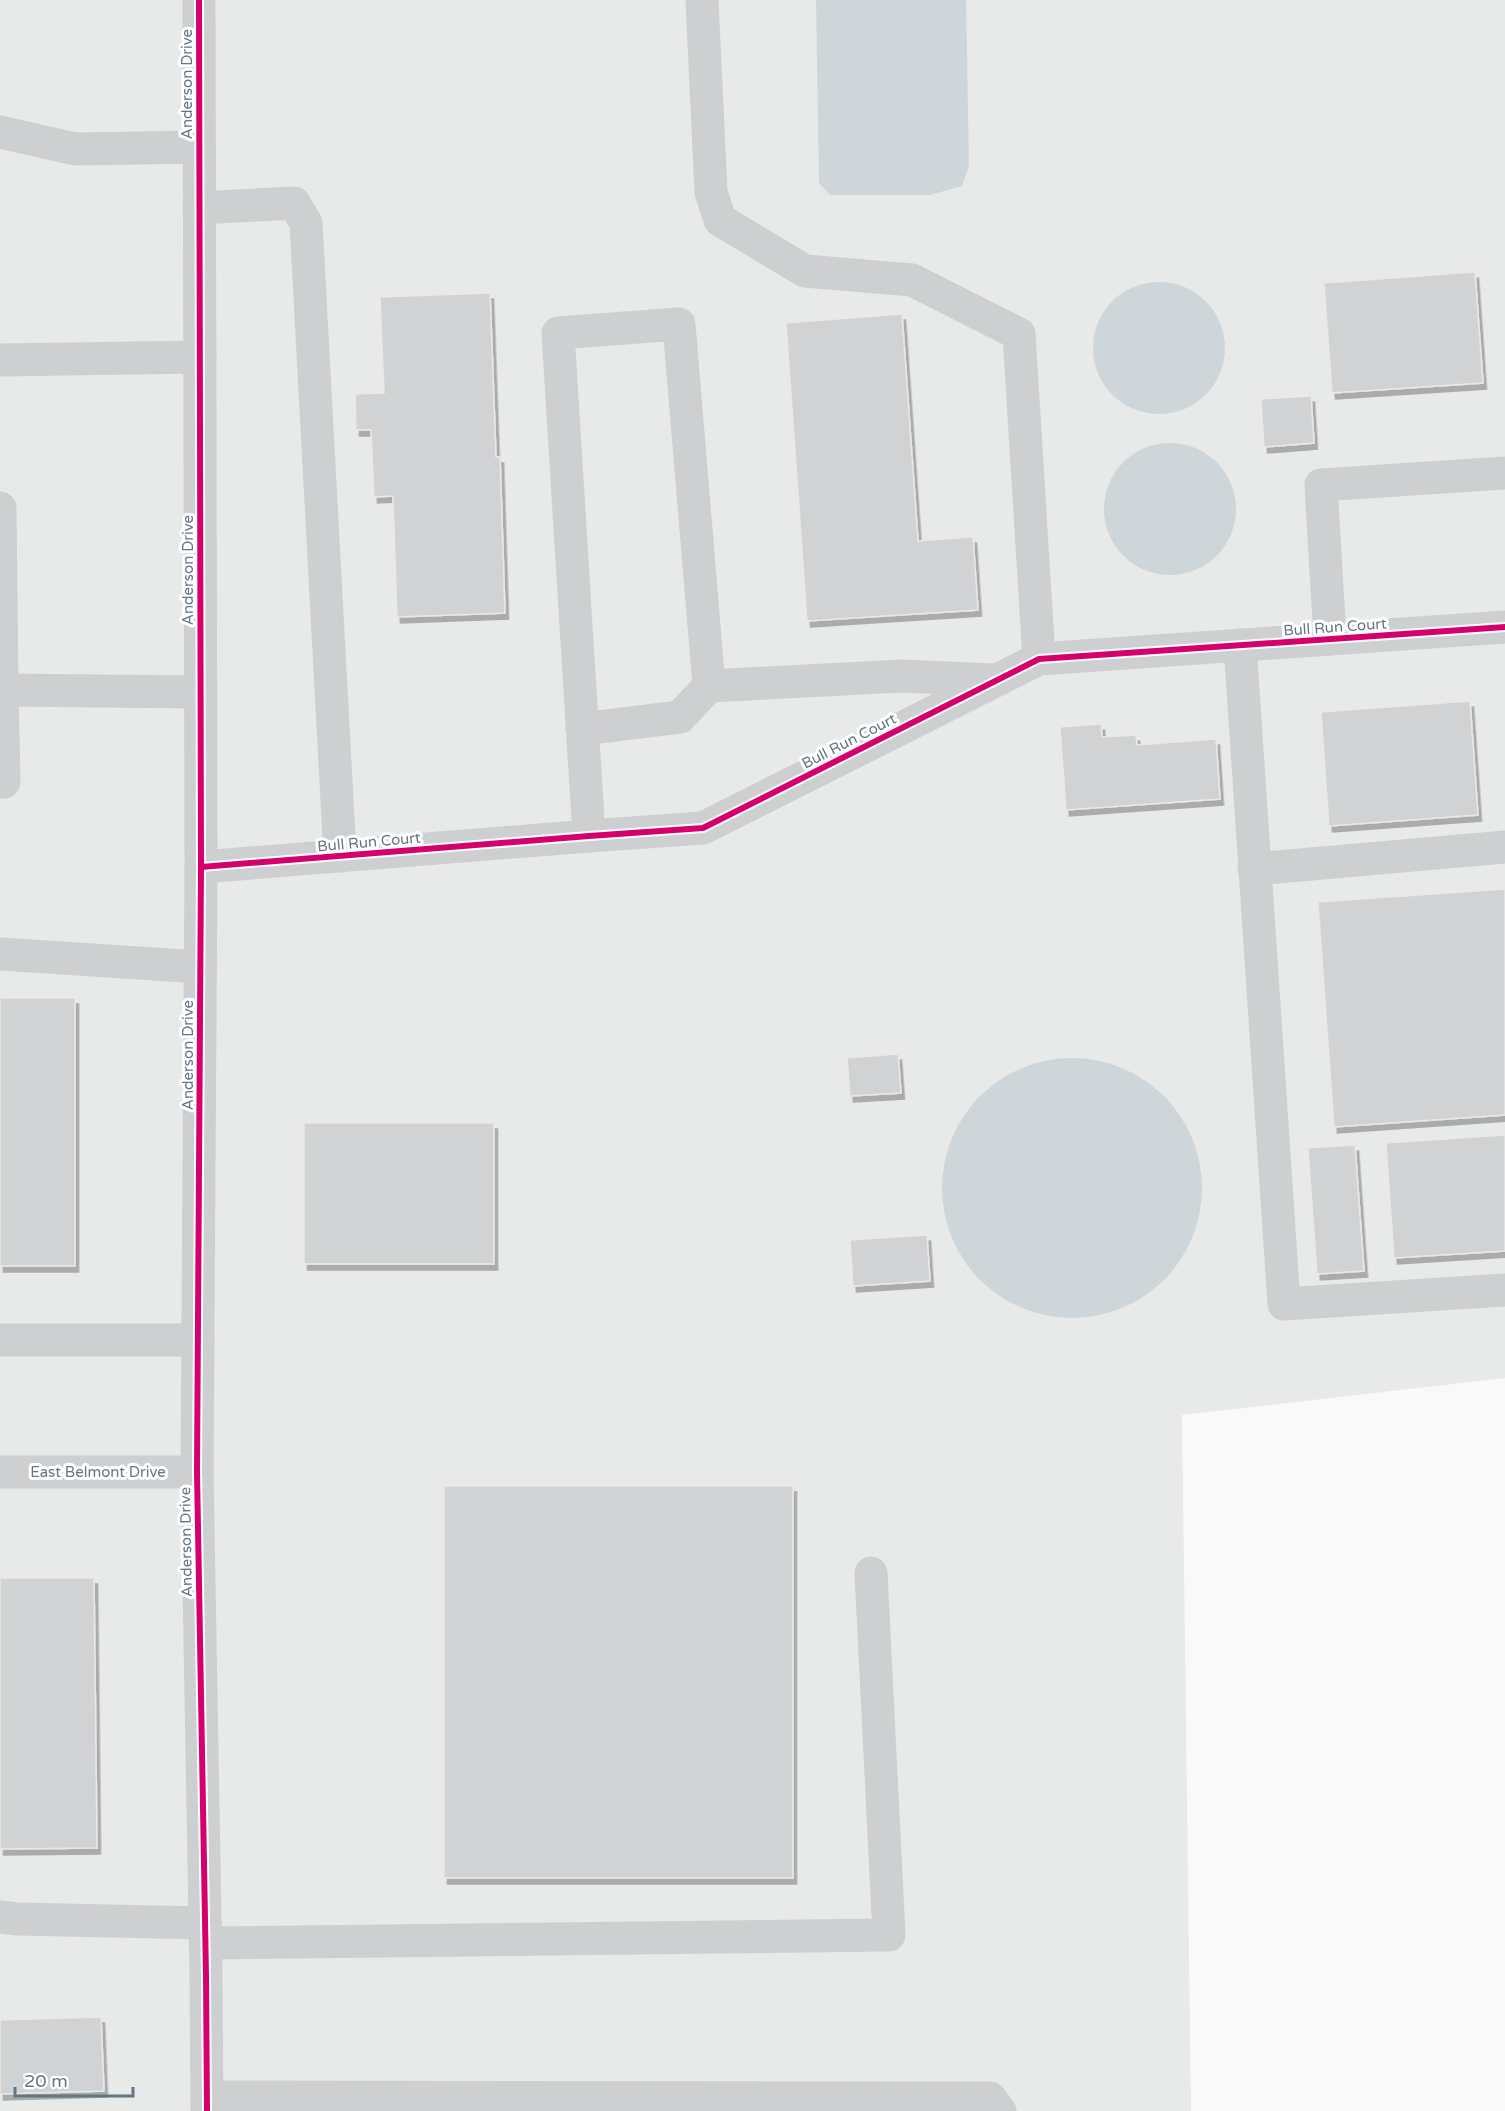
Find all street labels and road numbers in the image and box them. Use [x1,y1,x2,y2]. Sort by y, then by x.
street label: Anderson Drive [178,29,196,139]
street label: Anderson Drive [179,515,197,625]
street label: Bull Run Court [1283,614,1388,640]
street label: Bull Run Court [799,709,899,773]
street label: Bull Run Court [317,828,422,855]
street label: Anderson Drive [179,1000,197,1110]
street label: East Belmont Drive [30,1463,166,1481]
street label: Anderson Drive [176,1487,196,1597]

